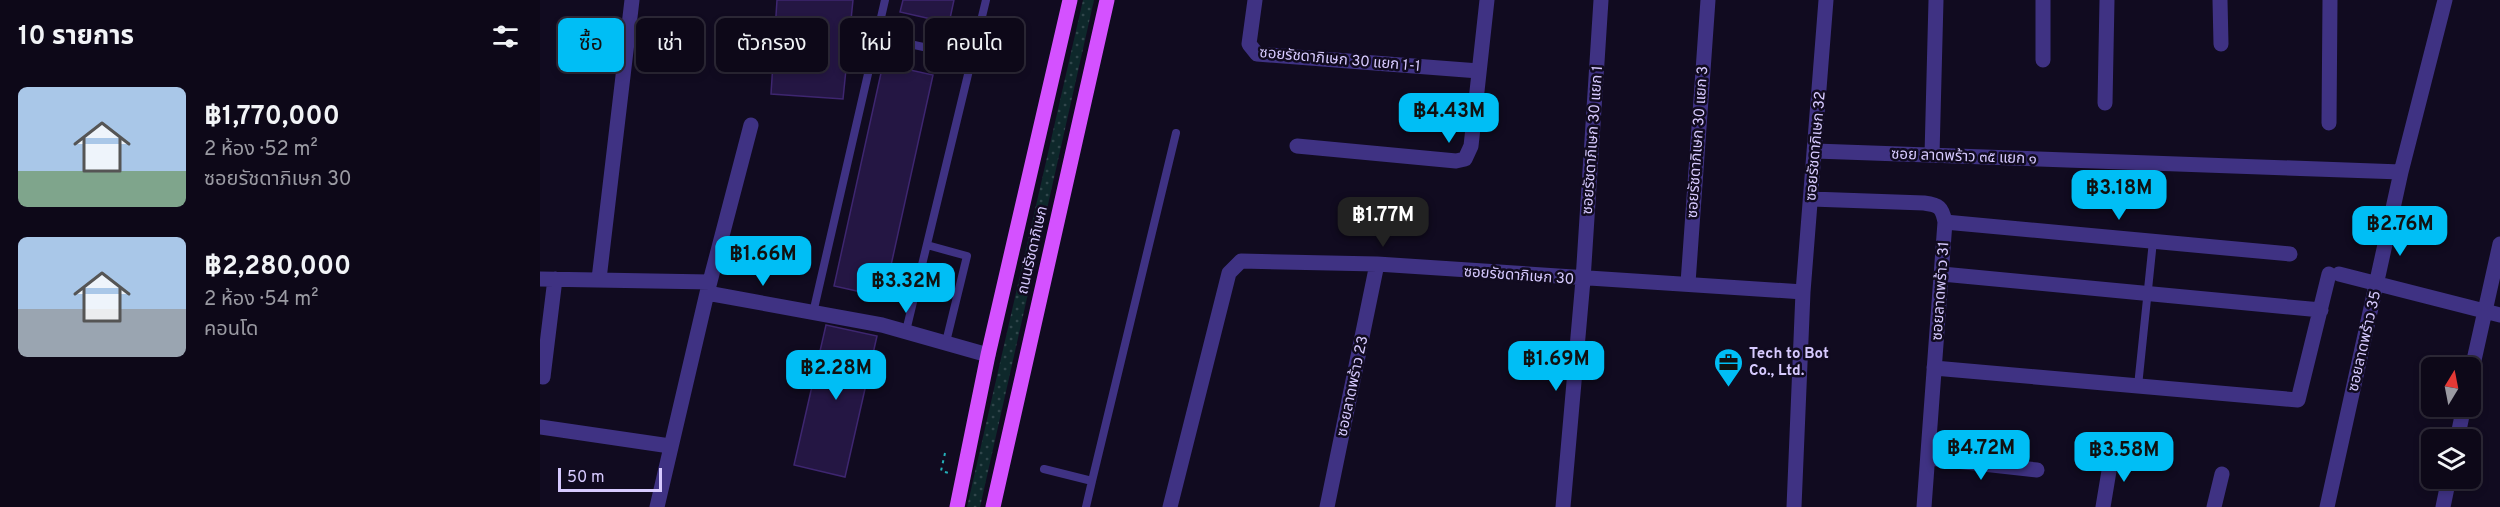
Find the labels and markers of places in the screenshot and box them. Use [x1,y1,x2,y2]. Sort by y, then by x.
pin: ฿4.43M [1400,93,1498,144]
pin: ฿3.18M [2070,170,2168,221]
pin: ฿1.77M [1334,197,1432,248]
pin: ฿2.76M [2351,206,2449,257]
pin: ฿1.66M [714,236,812,287]
pin: ฿3.32M [857,263,955,314]
pin: ฿1.69M [1507,341,1605,392]
place label: Tech to Bot Co., Ltd. [1749,345,1829,381]
office icon: Tech to Bot Co., Ltd. [1712,346,1744,388]
pin: ฿2.28M [787,350,885,401]
pin: ฿4.72M [1932,430,2030,481]
pin: ฿3.58M [2075,432,2173,483]

